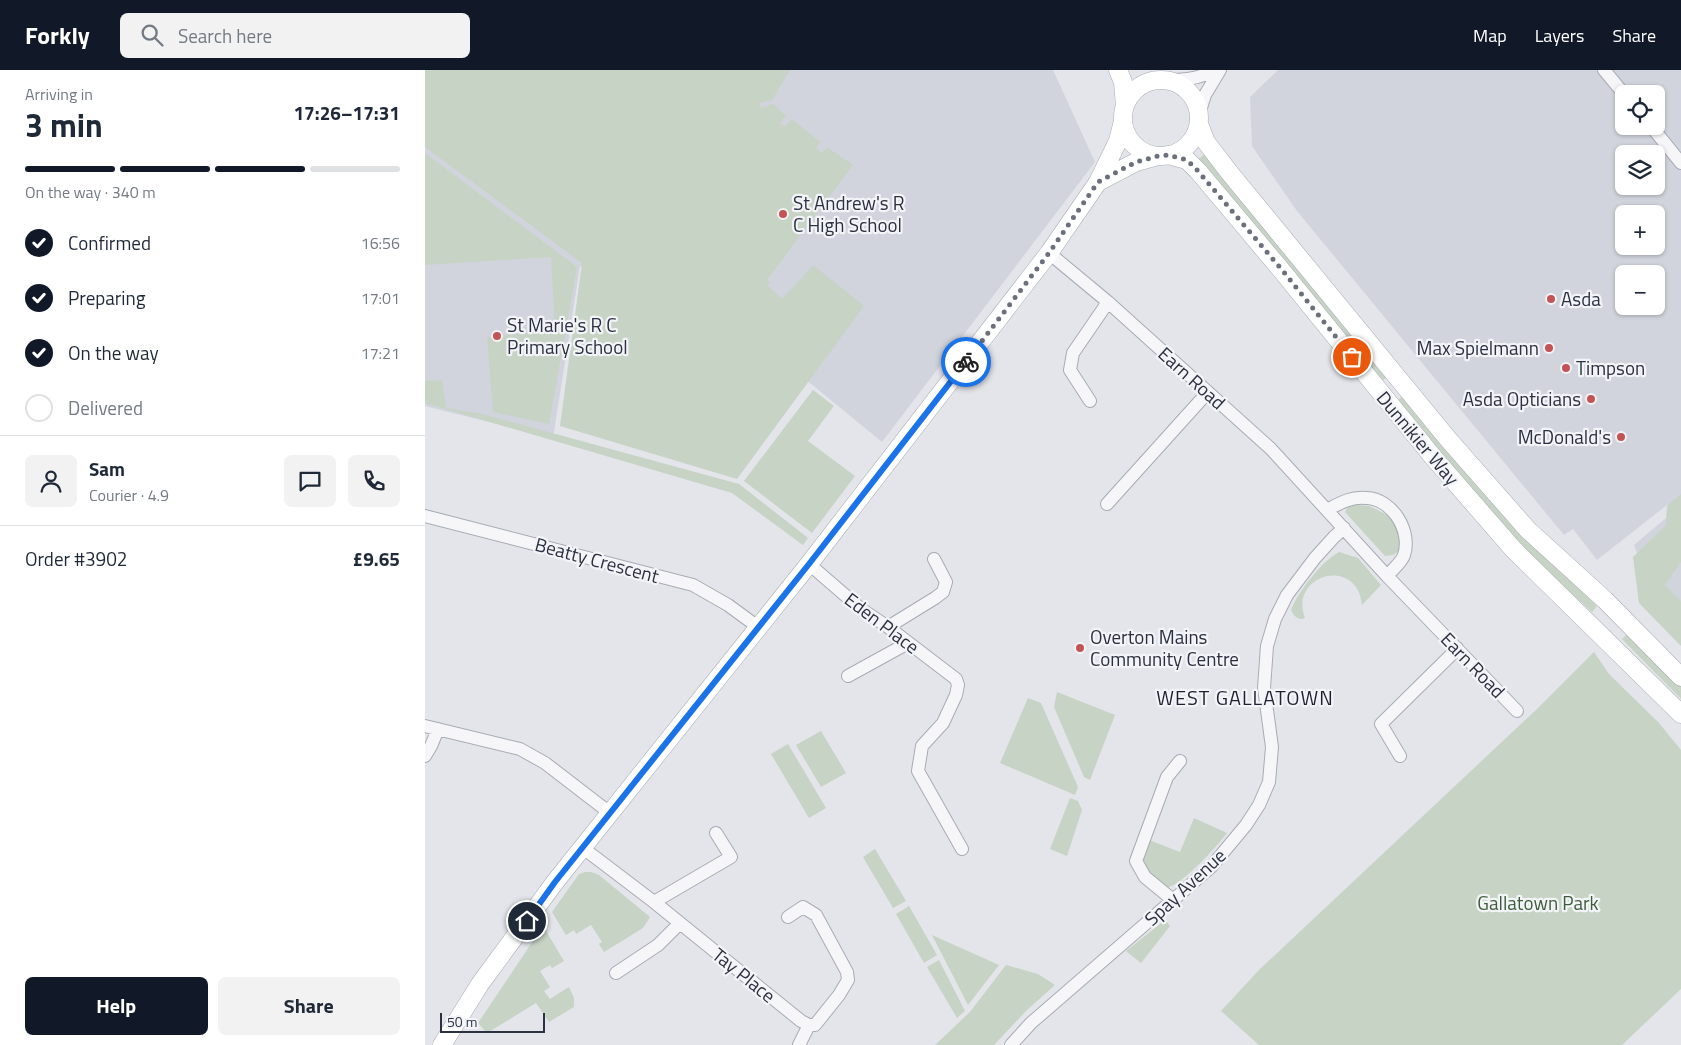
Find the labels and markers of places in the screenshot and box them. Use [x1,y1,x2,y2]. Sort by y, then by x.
place label: St Andrew's R C High School [793,188,905,239]
marker: St Andrew's R C High School [777,208,789,220]
place label: Asda [1561,284,1601,313]
marker: Asda [1545,293,1557,305]
place label: St Marie's R C Primary School [507,310,628,361]
marker: St Marie's R C Primary School [491,330,503,342]
place label: Max Spielmann [1416,333,1539,362]
pin [1331,336,1373,378]
marker: Max Spielmann [1543,342,1555,354]
place label: Timpson [1576,353,1645,382]
marker: Timpson [1560,362,1572,374]
place label: Asda Opticians [1463,384,1581,413]
marker: Asda Opticians [1585,393,1597,405]
place label: McDonald's [1518,422,1611,451]
marker: McDonald's [1615,431,1627,443]
place label: Overton Mains Community Centre [1090,622,1239,673]
marker: Overton Mains Community Centre [1074,642,1086,654]
pin [506,900,548,942]

